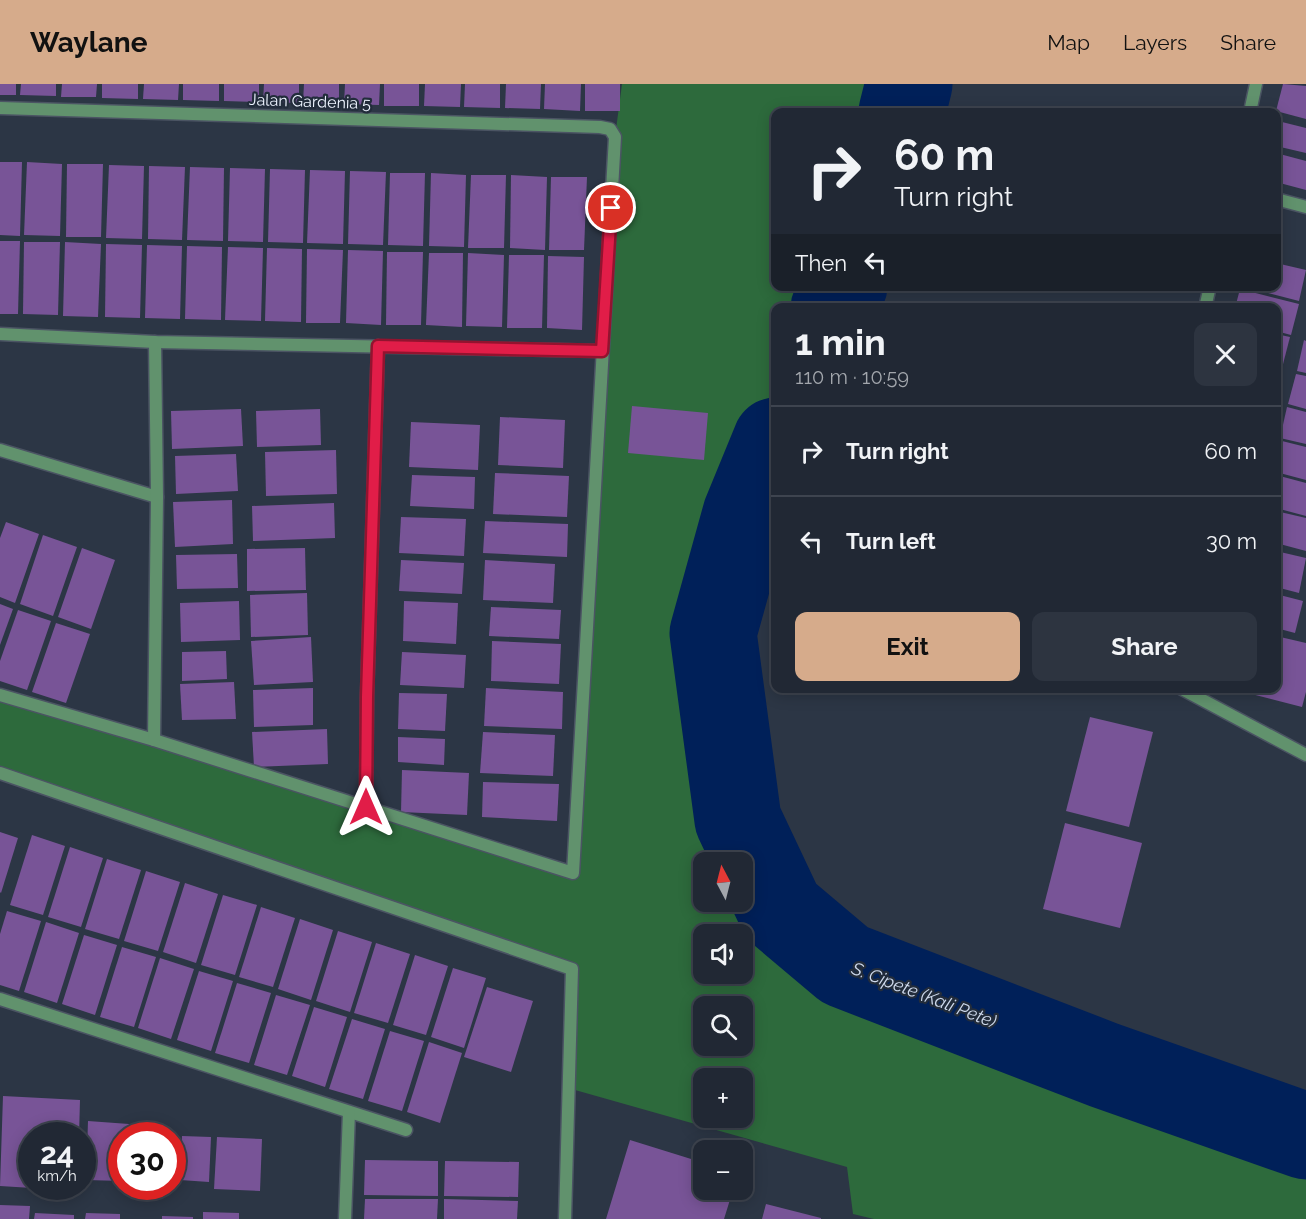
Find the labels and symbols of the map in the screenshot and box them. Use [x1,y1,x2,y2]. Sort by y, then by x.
street label: Jalan Gardenia 5 [249,90,372,113]
pin [585,182,636,233]
position arrow [334,775,398,839]
north arrow [693,852,753,912]
water label: S. Cipete (Kali Pete) [848,957,1000,1032]
speed limit sign: 30 [108,1122,186,1200]

